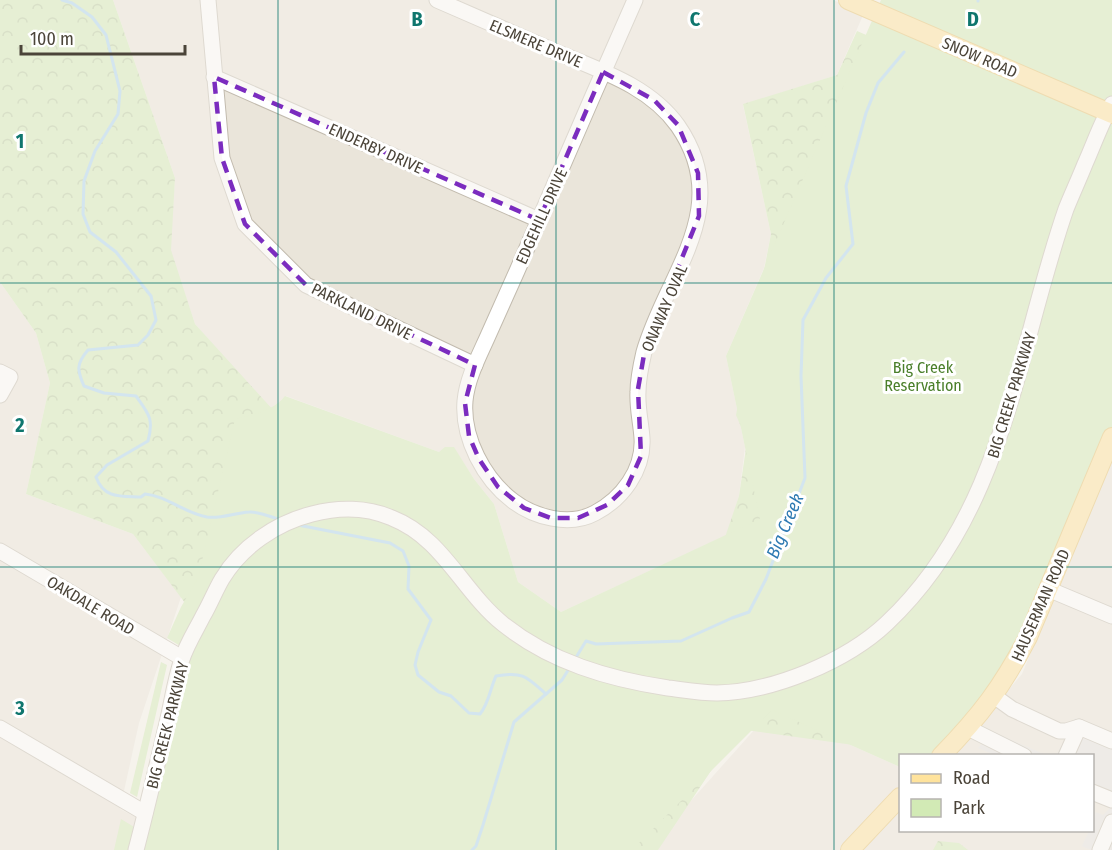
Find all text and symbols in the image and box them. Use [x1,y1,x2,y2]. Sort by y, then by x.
text: B [411,7,423,31]
text: C [690,7,701,31]
text: D [967,7,979,31]
street label: ELSMERE DRIVE [487,15,585,72]
scale bar [21,18,184,56]
text: 100 m [30,28,74,50]
street label: SNOW ROAD [939,33,1020,82]
street label: ENDERBY DRIVE [326,119,426,178]
text: 1 [16,129,24,153]
street label: EDGEHILL DRIVE [512,165,571,267]
street label: ONAWAY OVAL [638,262,691,355]
street label: PARKLAND DRIVE [309,279,415,344]
street label: BIG CREEK PARKWAY [983,330,1040,460]
park label: Big Creek Reservation [884,358,962,395]
text: 2 [14,413,25,437]
water label: Big Creek [762,490,809,562]
street label: HAUSERMAN ROAD [1007,546,1074,664]
street label: OAKDALE ROAD [43,572,138,639]
street label: BIG CREEK PARKWAY [142,659,193,791]
text: 3 [14,696,25,720]
legend [899,754,1094,832]
text: Road [953,767,990,789]
text: Park [953,797,986,819]

